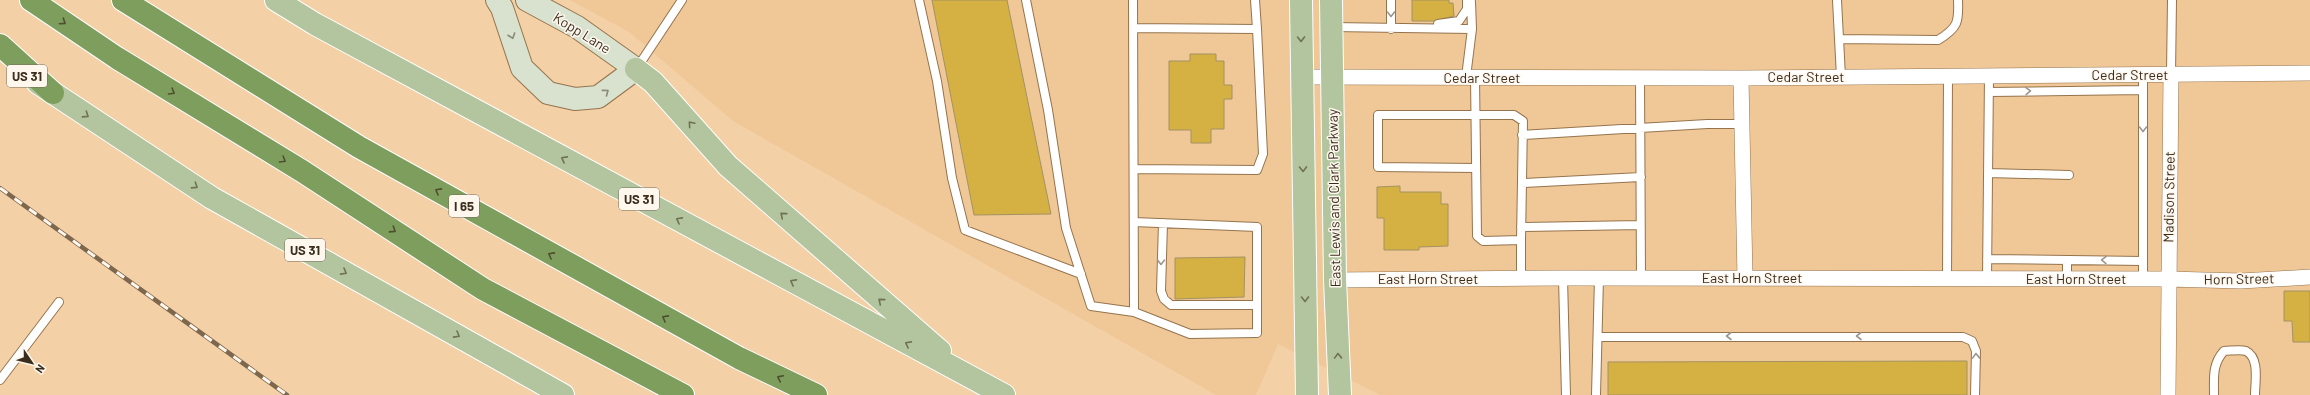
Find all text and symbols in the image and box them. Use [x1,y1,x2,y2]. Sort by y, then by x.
street label: Kopp Lane [551,8,614,57]
one-way arrow [1387,11,1395,17]
one-way arrow [59,17,66,25]
one-way arrow [507,32,516,39]
one-way arrow [1297,36,1306,42]
road number: US 31 [7,65,47,87]
street label: Cedar Street [2092,66,2168,83]
street label: Cedar Street [1768,68,1844,85]
street label: Cedar Street [1444,69,1520,86]
one-way arrow [168,87,175,94]
one-way arrow [2025,87,2031,96]
one-way arrow [601,89,608,96]
street label: East Lewis and Clark Parkway [1323,108,1344,287]
one-way arrow [82,110,89,118]
one-way arrow [688,122,695,129]
one-way arrow [2139,126,2147,132]
street label: Madison Street [2159,151,2178,243]
one-way arrow [279,155,286,162]
one-way arrow [561,156,569,163]
one-way arrow [1299,166,1307,172]
one-way arrow [191,181,198,189]
road number: US 31 [619,188,659,210]
one-way arrow [435,189,442,196]
road number: I 65 [449,195,479,217]
one-way arrow [780,213,788,220]
one-way arrow [676,218,683,225]
one-way arrow [389,225,396,233]
road number: US 31 [285,239,325,261]
one-way arrow [548,252,556,260]
one-way arrow [2101,256,2107,264]
one-way arrow [1157,259,1165,265]
one-way arrow [340,267,347,274]
street label: East Horn Street [1702,269,1802,286]
street label: Horn Street [2204,269,2274,288]
street label: East Horn Street [1378,270,1478,287]
street label: East Horn Street [2026,270,2126,287]
one-way arrow [790,280,797,287]
one-way arrow [1301,296,1309,302]
one-way arrow [878,298,886,305]
one-way arrow [662,315,670,322]
one-way arrow [453,331,460,338]
one-way arrow [1726,332,1732,340]
one-way arrow [1856,332,1862,340]
one-way arrow [904,341,912,349]
north arrow [12,343,52,383]
one-way arrow [1334,353,1343,359]
one-way arrow [1971,353,1980,359]
text: N [33,362,48,376]
one-way arrow [777,375,785,383]

